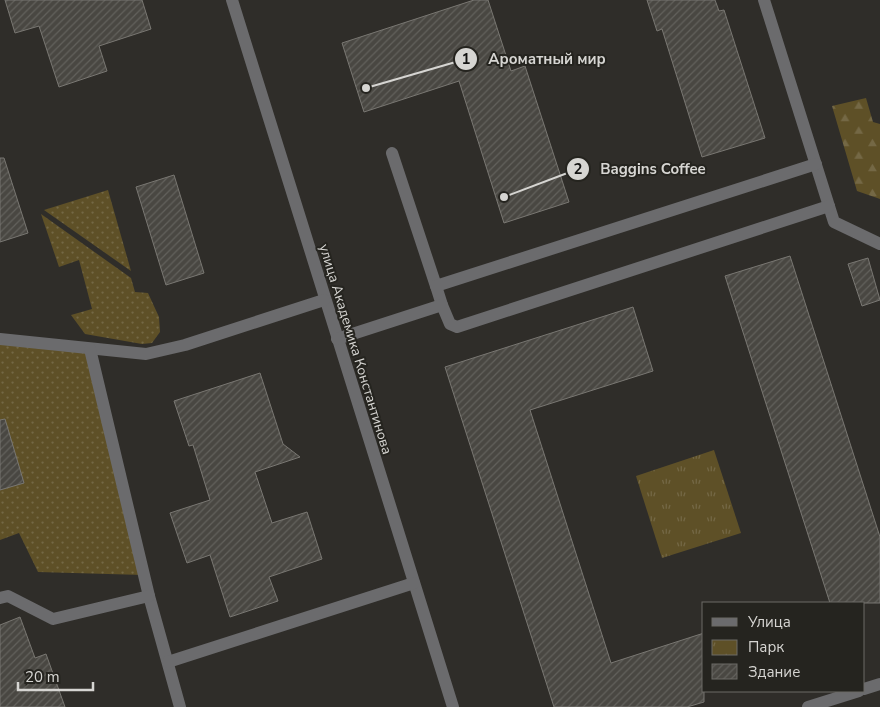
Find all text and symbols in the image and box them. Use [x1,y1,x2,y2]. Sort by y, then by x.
callout: Ароматный мир [454,44,616,74]
text: 1 [461,49,471,69]
text: Ароматный мир [488,49,606,69]
callout: Baggins Coffee [566,154,716,184]
text: 2 [573,159,583,179]
text: Baggins Coffee [600,159,706,179]
street label: улица Академика Константинова [314,242,397,457]
legend [702,602,865,692]
text: Улица [747,612,791,632]
text: Парк [748,637,784,657]
scale bar [18,660,92,692]
text: Здание [748,662,800,682]
text: 20 m [25,667,60,687]

